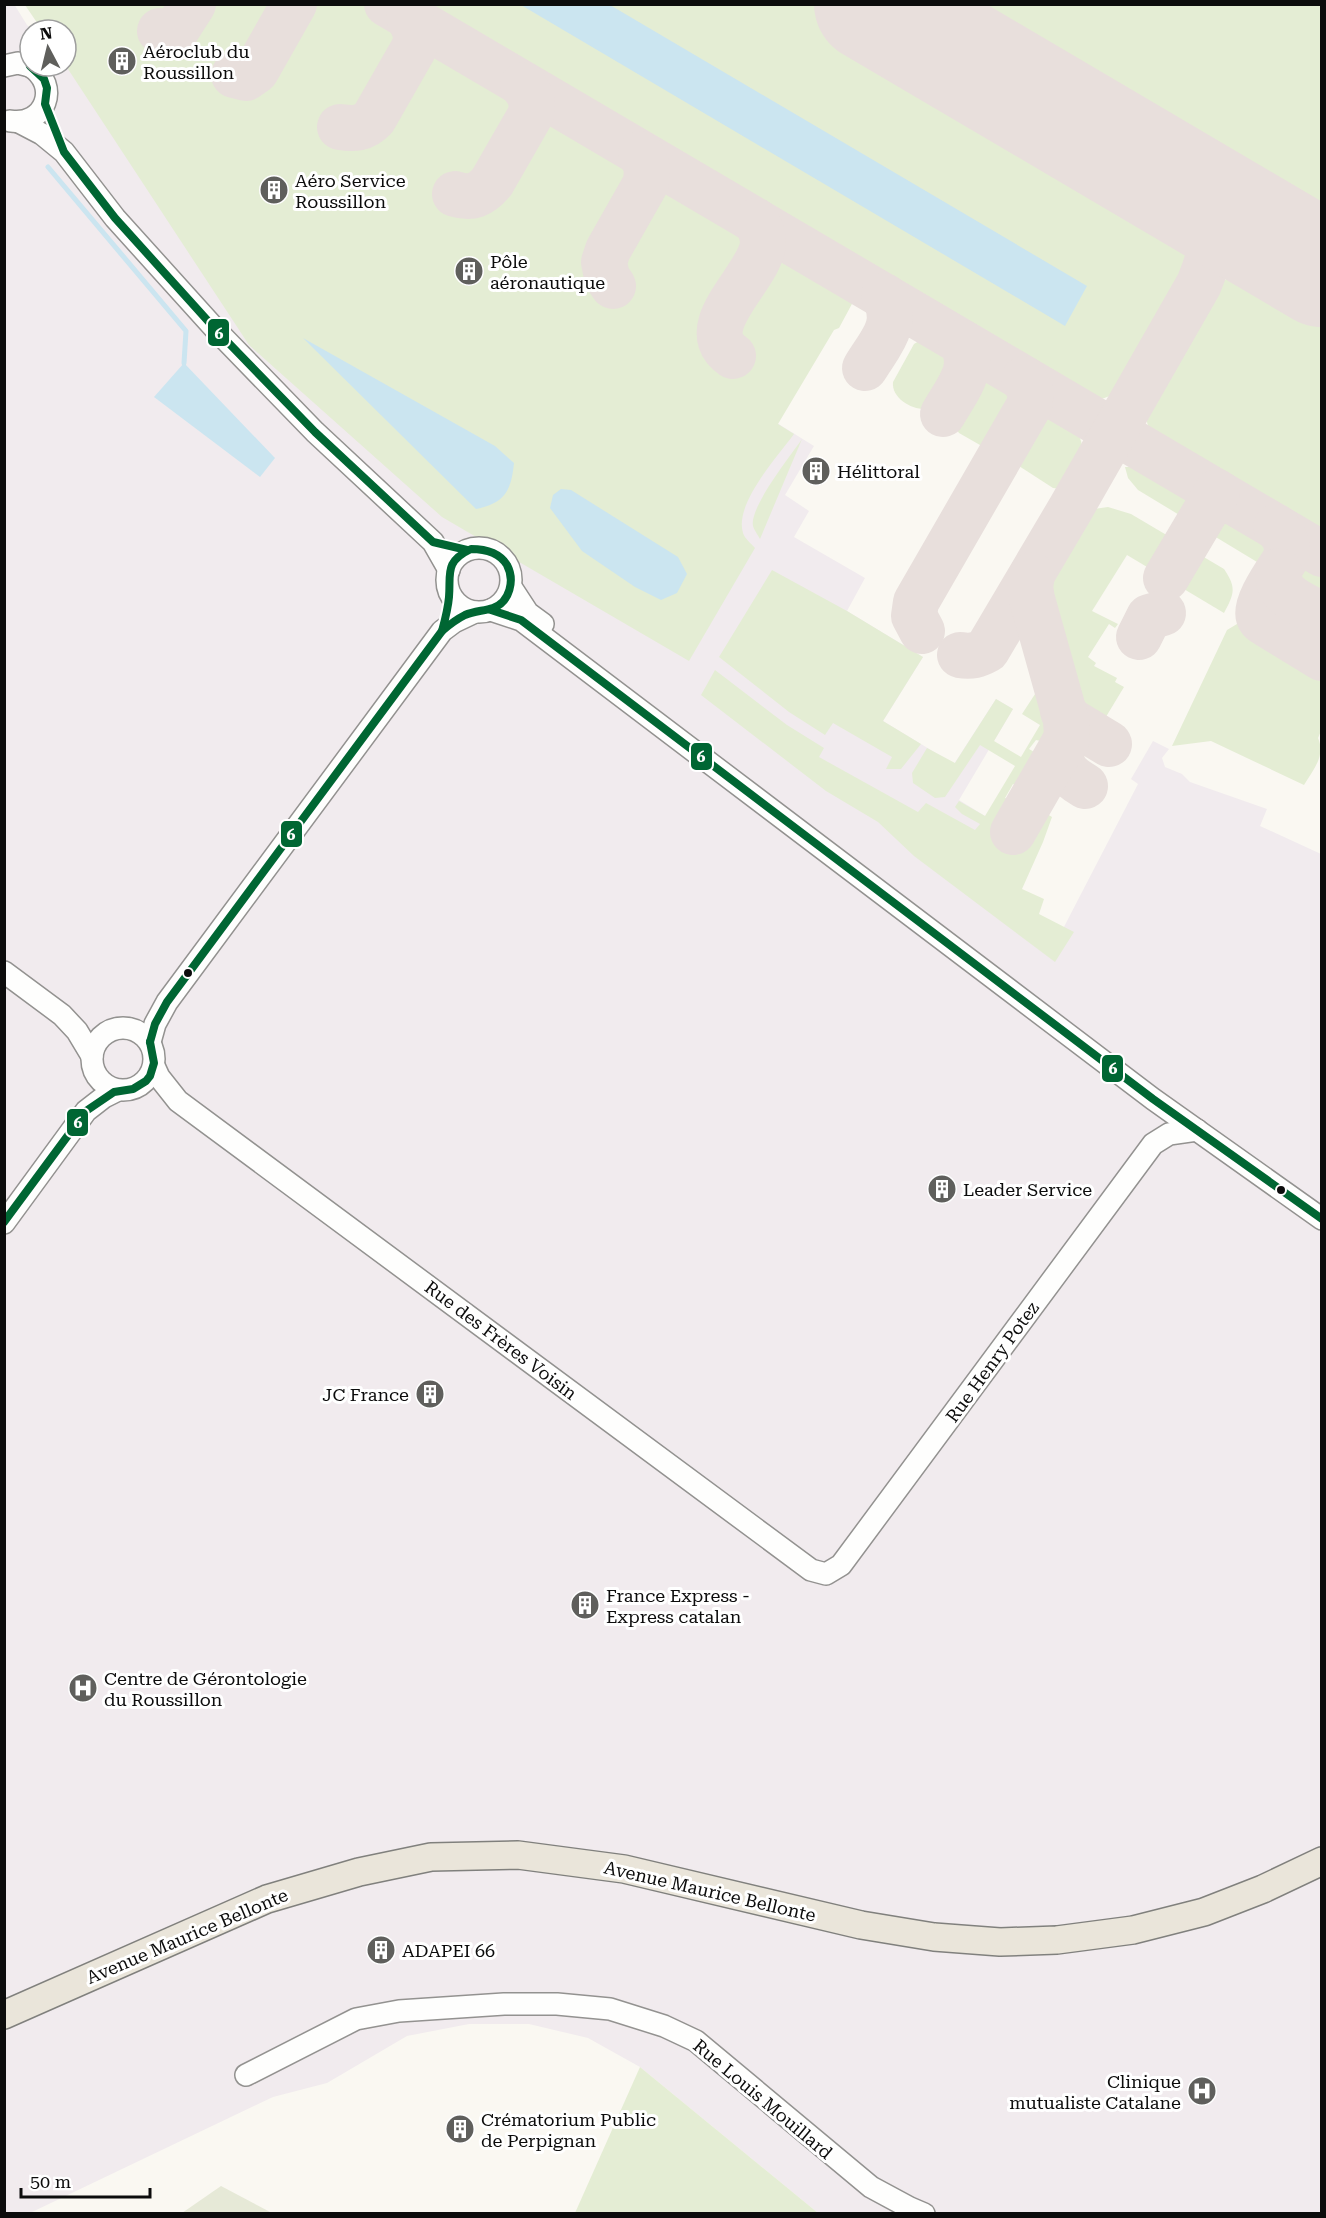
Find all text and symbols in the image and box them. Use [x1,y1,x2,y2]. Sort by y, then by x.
north arrow [18,18,78,78]
text: N [39,23,54,44]
place label: Aéroclub du Roussillon [143,41,250,83]
building icon: Aéroclub du Roussillon [106,45,138,77]
place label: Aéro Service Roussillon [295,170,406,212]
building icon: Aéro Service Roussillon [258,174,290,206]
place label: Pôle aéronautique [490,251,605,293]
building icon: Pôle aéronautique [453,255,485,287]
line badge: 6 [207,318,230,347]
text: 6 [215,324,224,343]
building icon: Hélittoral [800,455,832,487]
place label: Hélittoral [837,461,920,482]
line badge: 6 [690,742,713,771]
text: 6 [697,747,706,766]
line badge: 6 [280,820,303,848]
text: 6 [287,825,296,844]
unlabelled marker [182,967,194,979]
line badge: 6 [1101,1054,1124,1083]
text: 6 [1109,1059,1118,1078]
line badge: 6 [66,1108,89,1137]
text: 6 [74,1113,83,1132]
building icon: Leader Service [926,1173,958,1205]
place label: Leader Service [963,1179,1092,1200]
unlabelled marker [1275,1184,1287,1196]
street label: Rue des Frères Voisin [421,1276,581,1404]
street label: Rue Henry Potez [941,1297,1043,1426]
building icon: JC France [414,1378,446,1410]
place label: JC France [322,1384,409,1405]
place label: France Express - Express catalan [606,1585,750,1627]
building icon: France Express - Express catalan [569,1589,601,1621]
place label: Centre de Gérontologie du Roussillon [104,1668,307,1710]
hospital icon: Centre de Gérontologie du Roussillon [67,1672,99,1704]
street label: Avenue Maurice Bellonte [602,1856,818,1926]
street label: Avenue Maurice Bellonte [83,1884,291,1988]
building icon: ADAPEI 66 [365,1934,397,1966]
place label: ADAPEI 66 [402,1940,495,1961]
street label: Rue Louis Mouillard [689,2035,837,2164]
place label: Clinique mutualiste Catalane [1009,2071,1181,2113]
hospital icon: Clinique mutualiste Catalane [1186,2075,1218,2107]
place label: Crématorium Public de Perpignan [481,2109,656,2151]
building icon: Crématorium Public de Perpignan [444,2113,476,2145]
scale bar [21,2161,150,2199]
text: 50 m [30,2171,71,2192]

